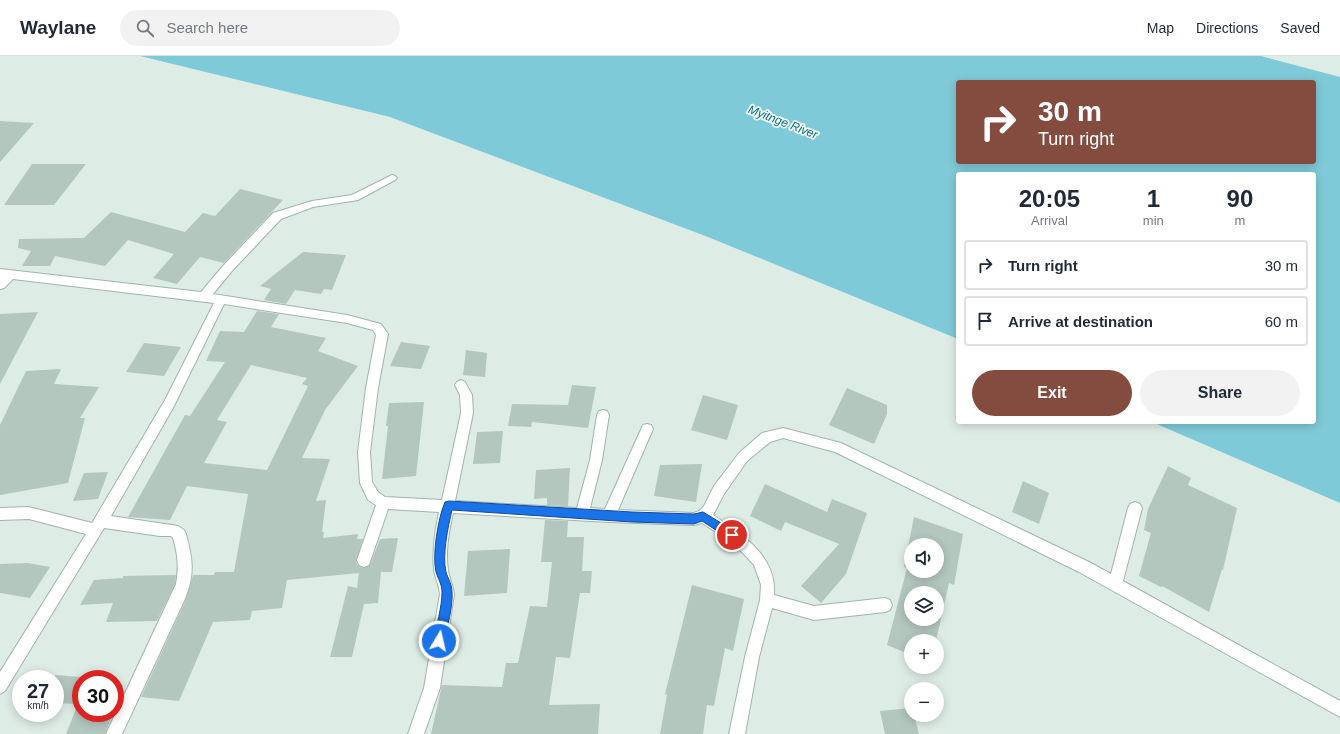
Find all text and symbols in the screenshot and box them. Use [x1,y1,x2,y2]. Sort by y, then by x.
search box [120,10,400,46]
text: Waylane [20,17,96,38]
icon: search [134,17,156,39]
text: Search here [166,19,248,36]
text: Map [1147,20,1174,36]
text: Directions [1196,20,1258,36]
text: Saved [1280,20,1320,36]
icon: right [972,96,1024,148]
text: 30 m [1038,96,1102,127]
water label: Myitnge River [746,102,821,142]
text: Turn right [1038,129,1114,149]
text: 20:05 [1019,185,1080,212]
text: 1 [1147,185,1160,212]
text: 90 [1227,185,1253,212]
text: Arrival [1031,213,1068,228]
text: min [1143,213,1164,228]
text: m [1234,213,1245,228]
icon: right [974,254,996,276]
text: Turn right [1008,257,1078,274]
text: 30 m [1265,257,1298,274]
icon: arrive [974,310,996,332]
text: Arrive at destination [1008,313,1153,330]
text: 60 m [1265,313,1298,330]
button: Exit [972,370,1132,416]
button: Share [1140,370,1300,416]
pin [715,518,749,552]
icon: arrive [721,524,743,546]
map controls [904,538,944,722]
button: sound [904,538,944,578]
button: layers [904,586,944,626]
position arrow [418,620,460,662]
button: + [904,634,944,674]
speed limit sign: 30 [72,670,124,722]
text: 27 [27,680,49,702]
button: − [904,682,944,722]
text: km/h [27,700,49,711]

